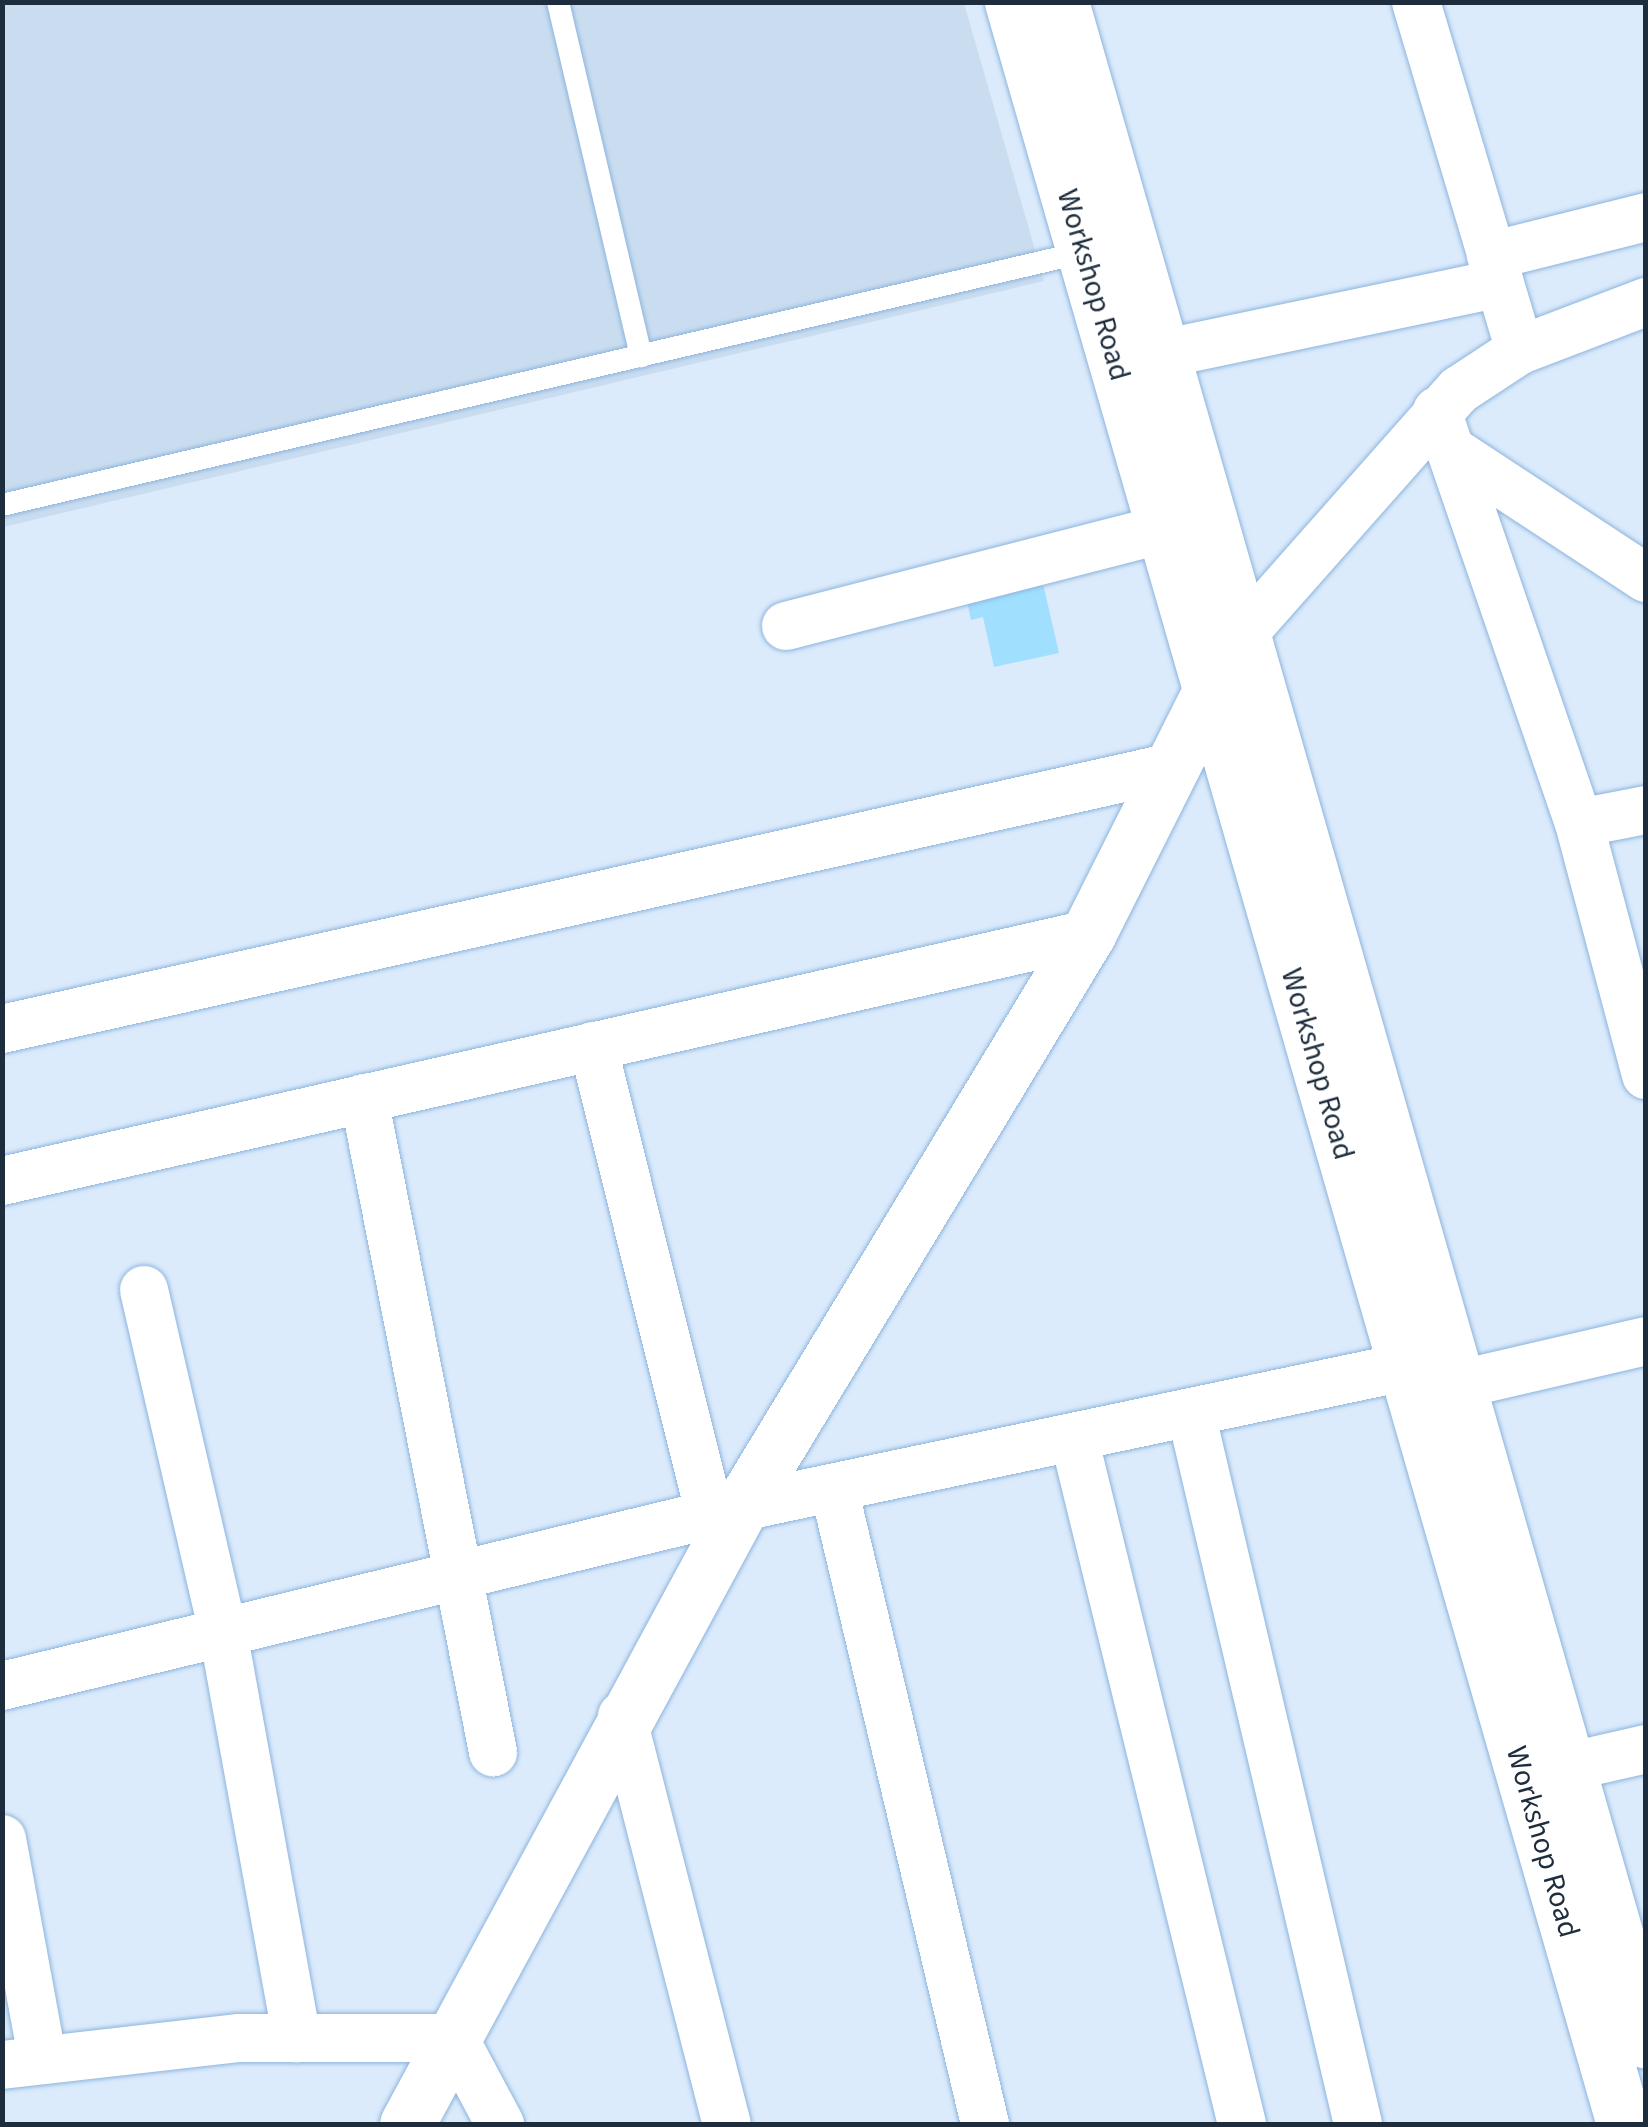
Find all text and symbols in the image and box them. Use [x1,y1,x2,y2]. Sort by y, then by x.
street label: Workshop Road [1049,185,1137,385]
street label: Workshop Road [1273,964,1361,1164]
street label: Workshop Road [1498,1742,1586,1942]

